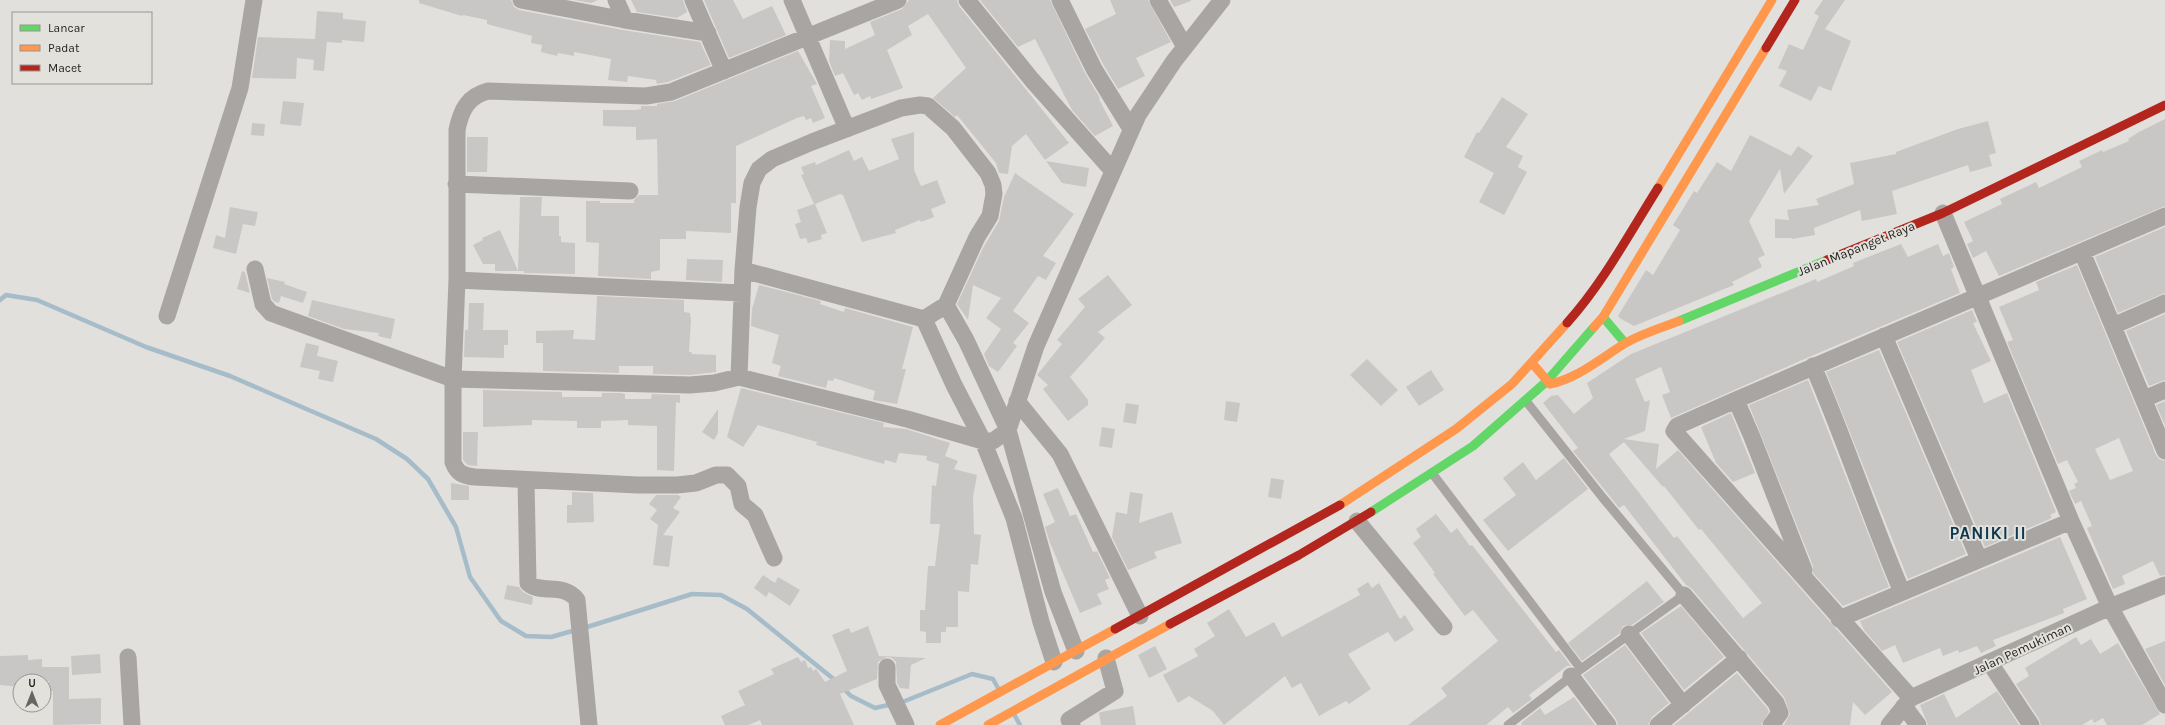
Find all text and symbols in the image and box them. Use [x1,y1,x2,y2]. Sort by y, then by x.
legend [12,12,152,84]
text: Lancar [48,21,85,35]
text: Padat [48,41,80,55]
text: Macet [48,61,82,75]
street label: Jalan Mapanget Raya [1795,218,1917,279]
district label: PANIKI II [1949,523,2027,543]
street label: Jalan Pemukiman [1971,619,2074,678]
north arrow [12,673,52,713]
text: U [28,677,36,690]

